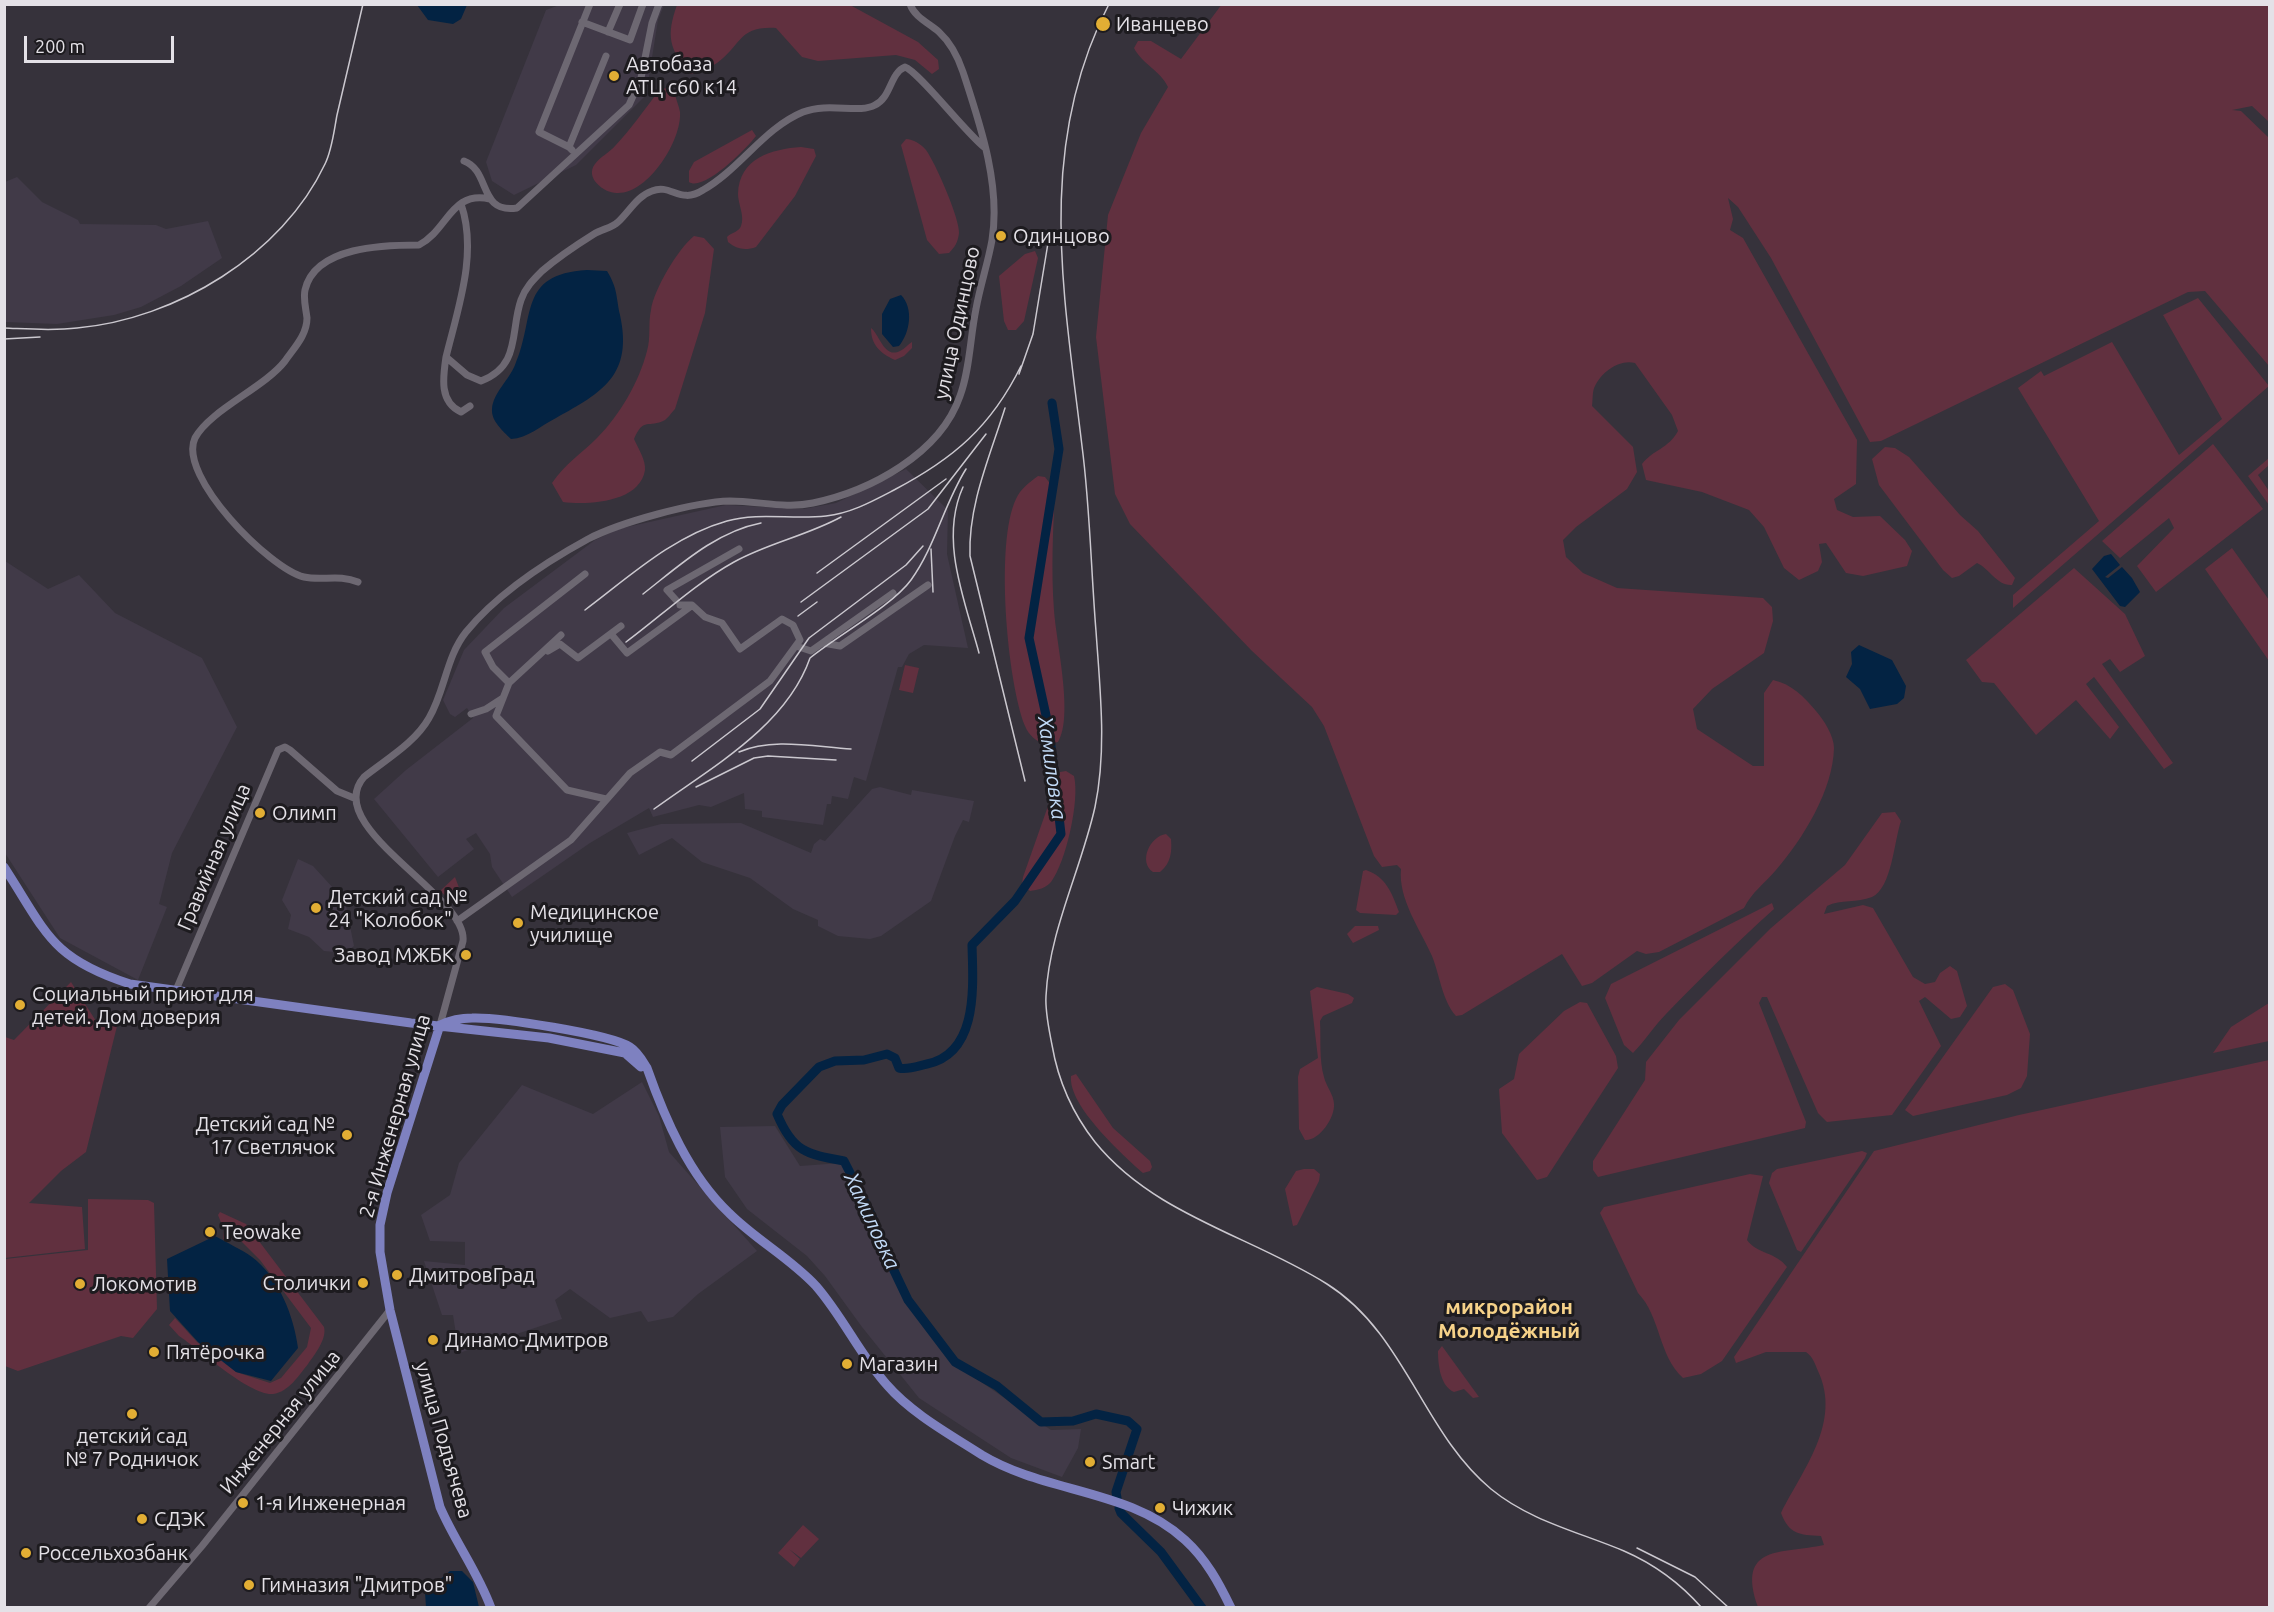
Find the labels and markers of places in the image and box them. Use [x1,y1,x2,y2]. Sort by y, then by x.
place label: Иванцево [1116,12,1209,36]
marker: Иванцево [1094,15,1112,33]
place label: Автобаза АТЦ с60 к14 [626,52,737,99]
marker: Автобаза АТЦ с60 к14 [607,69,621,83]
place label: Одинцово [1013,224,1110,248]
marker: Одинцово [994,229,1008,243]
place label: Олимп [272,801,337,825]
marker: Олимп [253,806,267,820]
place label: Детский сад № 24 "Колобок" [328,885,468,932]
place label: Медицинское училище [530,900,659,947]
marker: Детский сад № 24 "Колобок" [309,901,323,915]
marker: Медицинское училище [511,916,525,930]
place label: Завод МЖБК [334,943,454,967]
marker: Завод МЖБК [459,948,473,962]
place label: Социальный приют для детей. Дом доверия [32,982,254,1029]
marker: Социальный приют для детей. Дом доверия [13,998,27,1012]
place label: Детский сад № 17 Светлячок [195,1112,335,1159]
marker: Детский сад № 17 Светлячок [340,1128,354,1142]
place label: Teowake [222,1220,301,1244]
marker: Teowake [203,1225,217,1239]
place label: ДмитровГрад [409,1263,535,1287]
marker: ДмитровГрад [390,1268,404,1282]
place label: Столички [262,1271,351,1295]
place label: Локомотив [92,1272,197,1296]
marker: Столички [356,1276,370,1290]
marker: Локомотив [73,1277,87,1291]
place label: Динамо-Дмитров [445,1328,609,1352]
marker: Динамо-Дмитров [426,1333,440,1347]
place label: Пятёрочка [166,1340,265,1364]
marker: Пятёрочка [147,1345,161,1359]
place label: Магазин [859,1352,938,1376]
marker: Магазин [840,1357,854,1371]
marker: детский сад № 7 Родничок [125,1407,139,1421]
place label: детский сад № 7 Родничок [65,1424,199,1471]
place label: Smart [1102,1450,1155,1474]
marker: Smart [1083,1455,1097,1469]
place label: 1-я Инженерная [255,1491,406,1515]
marker: 1-я Инженерная [236,1496,250,1510]
place label: Чижик [1172,1496,1233,1520]
marker: Чижик [1153,1501,1167,1515]
place label: СДЭК [154,1507,205,1531]
marker: СДЭК [135,1512,149,1526]
place label: Россельхозбанк [38,1541,188,1565]
marker: Россельхозбанк [19,1546,33,1560]
place label: Гимназия "Дмитров" [261,1573,452,1597]
marker: Гимназия "Дмитров" [242,1578,256,1592]

